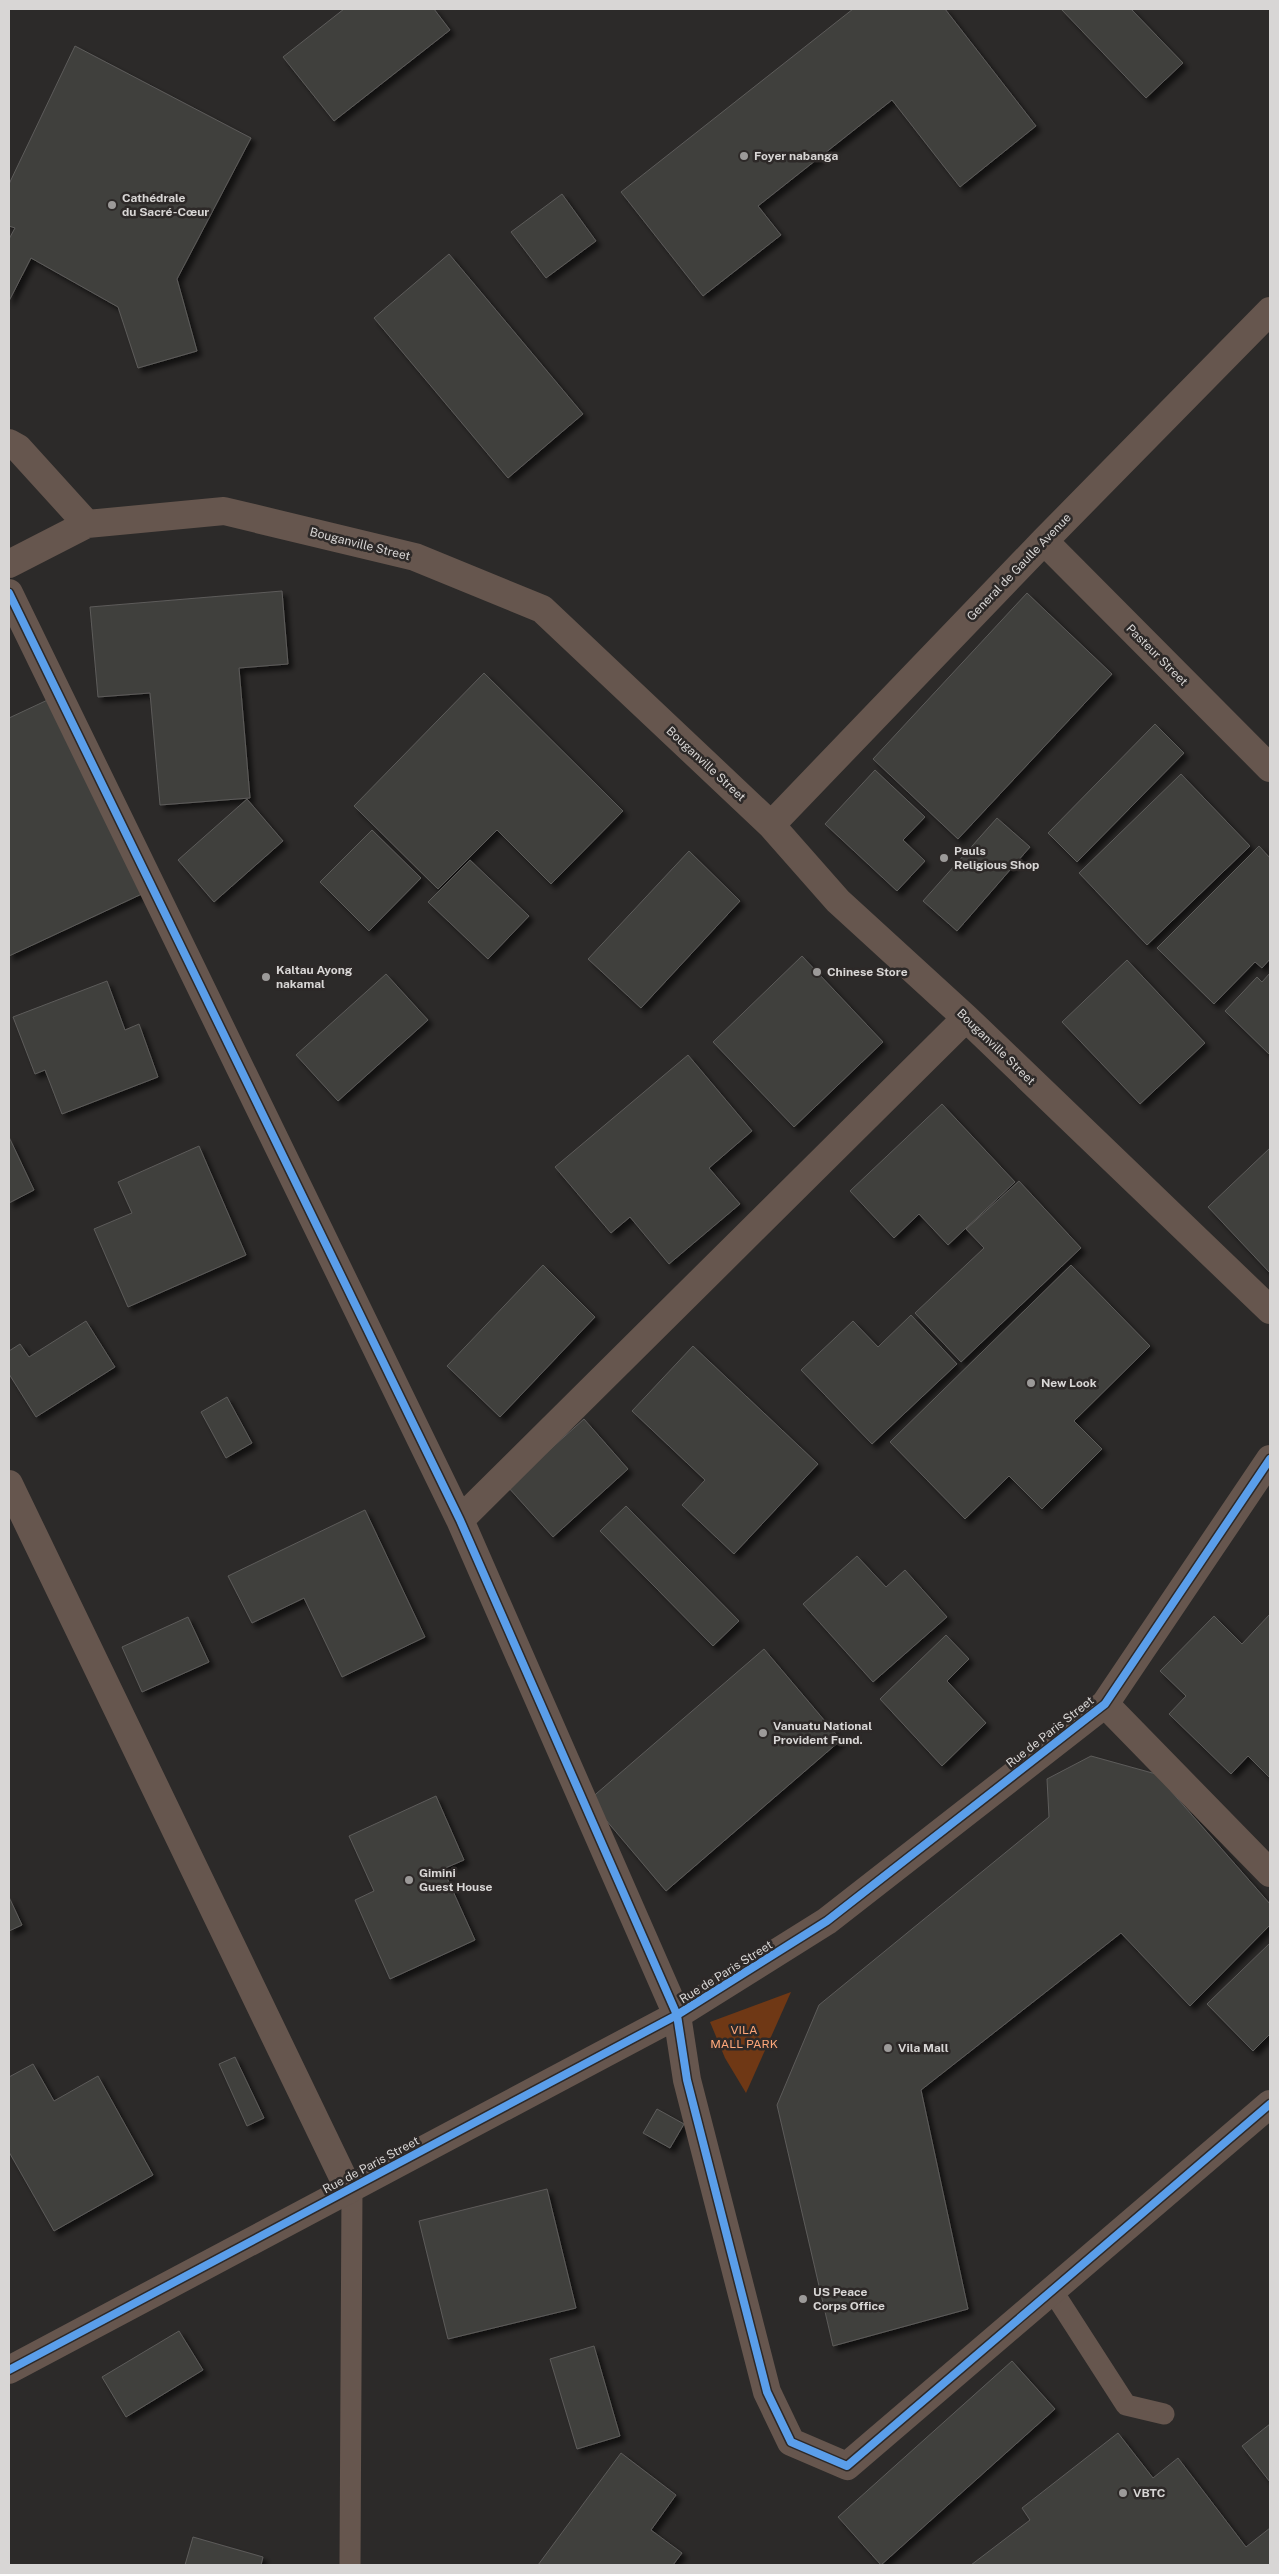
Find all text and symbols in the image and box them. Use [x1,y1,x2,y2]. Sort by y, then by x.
place label: Foyer nabanga [754,149,838,163]
marker: Foyer nabanga [738,150,750,162]
place label: Cathédrale du Sacré-Cœur [122,191,209,219]
marker: Cathédrale du Sacré-Cœur [106,199,118,211]
street label: General de Gaulle Avenue [964,510,1074,624]
street label: Bouganville Street [308,525,412,563]
street label: Pasteur Street [1123,621,1191,689]
street label: Bouganville Street [664,724,749,804]
place label: Pauls Religious Shop [954,844,1039,872]
marker: Pauls Religious Shop [938,852,950,864]
place label: Kaltau Ayong nakamal [276,963,353,991]
place label: Chinese Store [827,965,908,979]
marker: Chinese Store [811,966,823,978]
marker: Kaltau Ayong nakamal [260,971,272,983]
street label: Bouganville Street [954,1006,1038,1088]
place label: New Look [1041,1376,1097,1390]
marker: New Look [1025,1377,1037,1389]
street label: Rue de Paris Street [1004,1693,1097,1770]
place label: Vanuatu National Provident Fund. [773,1719,872,1747]
marker: Vanuatu National Provident Fund. [757,1727,769,1739]
place label: Gimini Guest House [419,1866,493,1894]
marker: Gimini Guest House [403,1874,415,1886]
street label: Rue de Paris Street [677,1938,775,2006]
park label: VILA MALL PARK [710,2023,778,2051]
place label: Vila Mall [898,2041,949,2055]
marker: Vila Mall [882,2042,894,2054]
street label: Rue de Paris Street [320,2134,422,2196]
place label: US Peace Corps Office [813,2285,885,2313]
marker: US Peace Corps Office [797,2293,809,2305]
place label: VBTC [1133,2486,1166,2500]
marker: VBTC [1117,2487,1129,2499]

